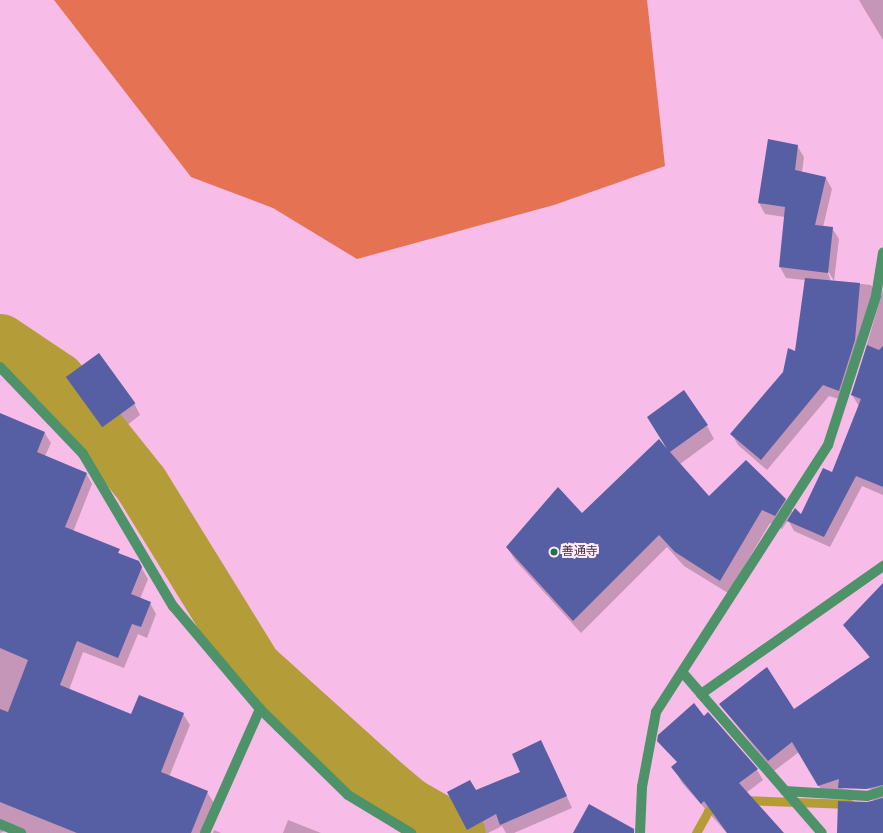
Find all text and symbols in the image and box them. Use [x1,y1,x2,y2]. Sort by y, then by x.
place label: 善通寺 [562,545,598,559]
marker: 善通寺 [549,547,559,557]

